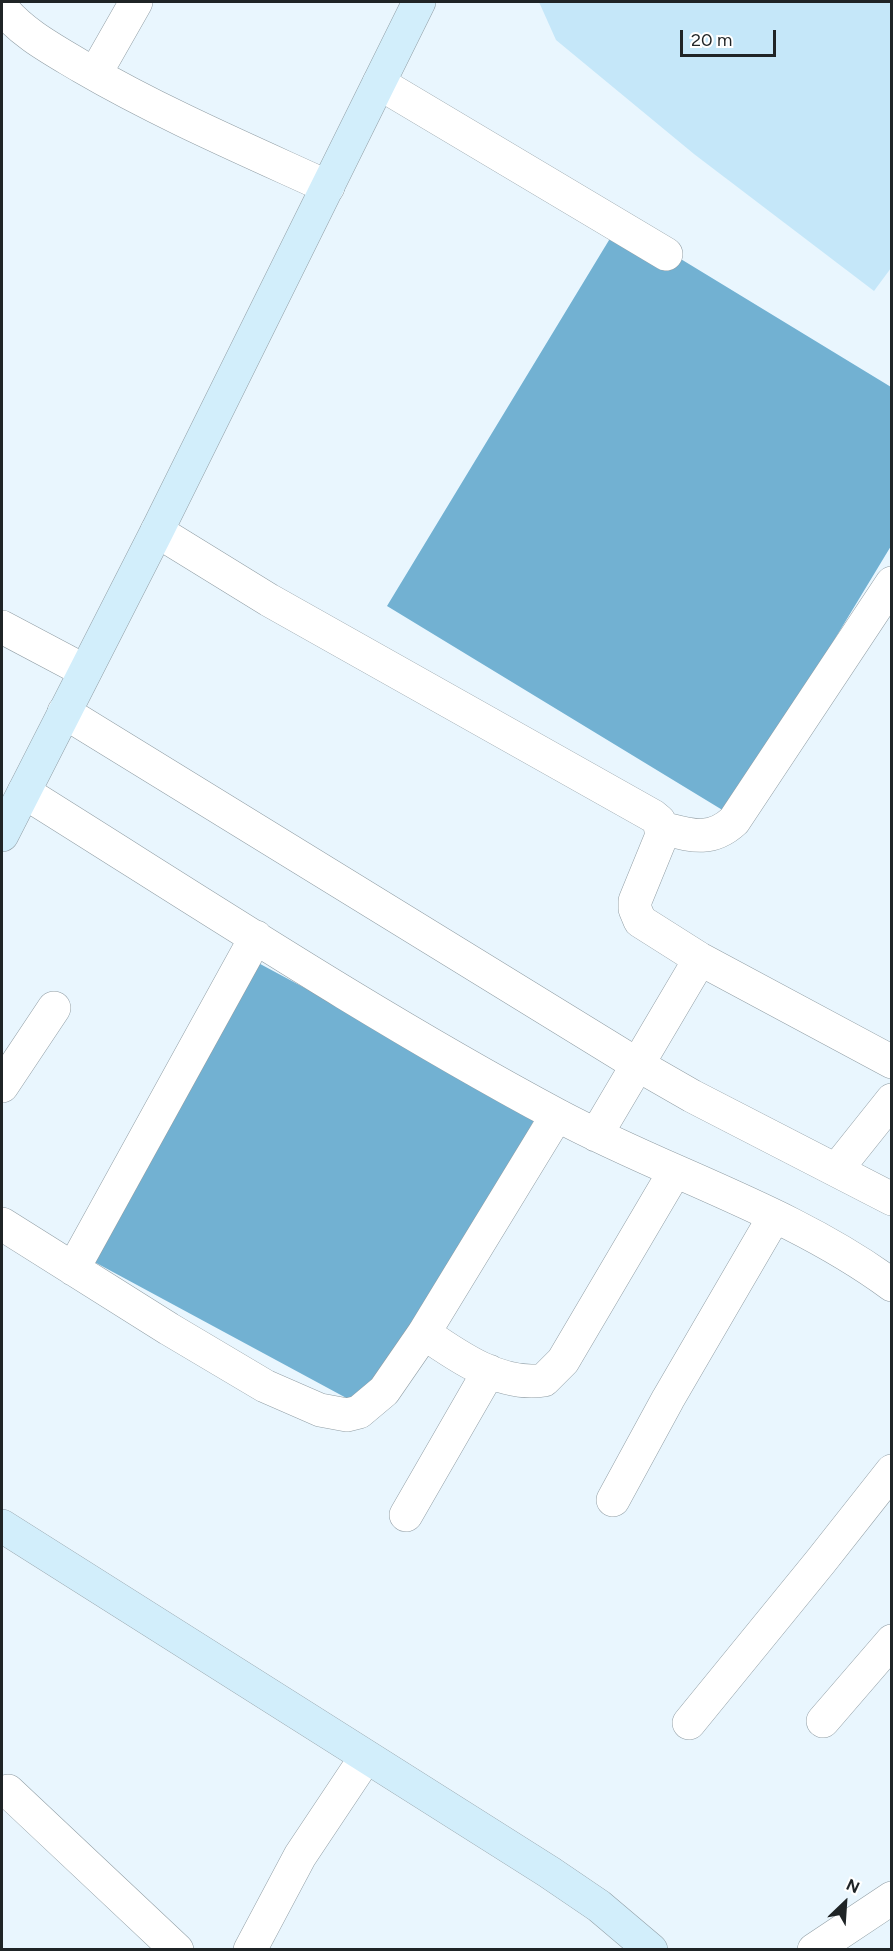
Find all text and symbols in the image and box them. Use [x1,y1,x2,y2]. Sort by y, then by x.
scale bar [683,18,779,56]
text: 20 m [691,29,732,51]
north arrow [815,1873,875,1933]
text: N [843,1875,862,1897]

